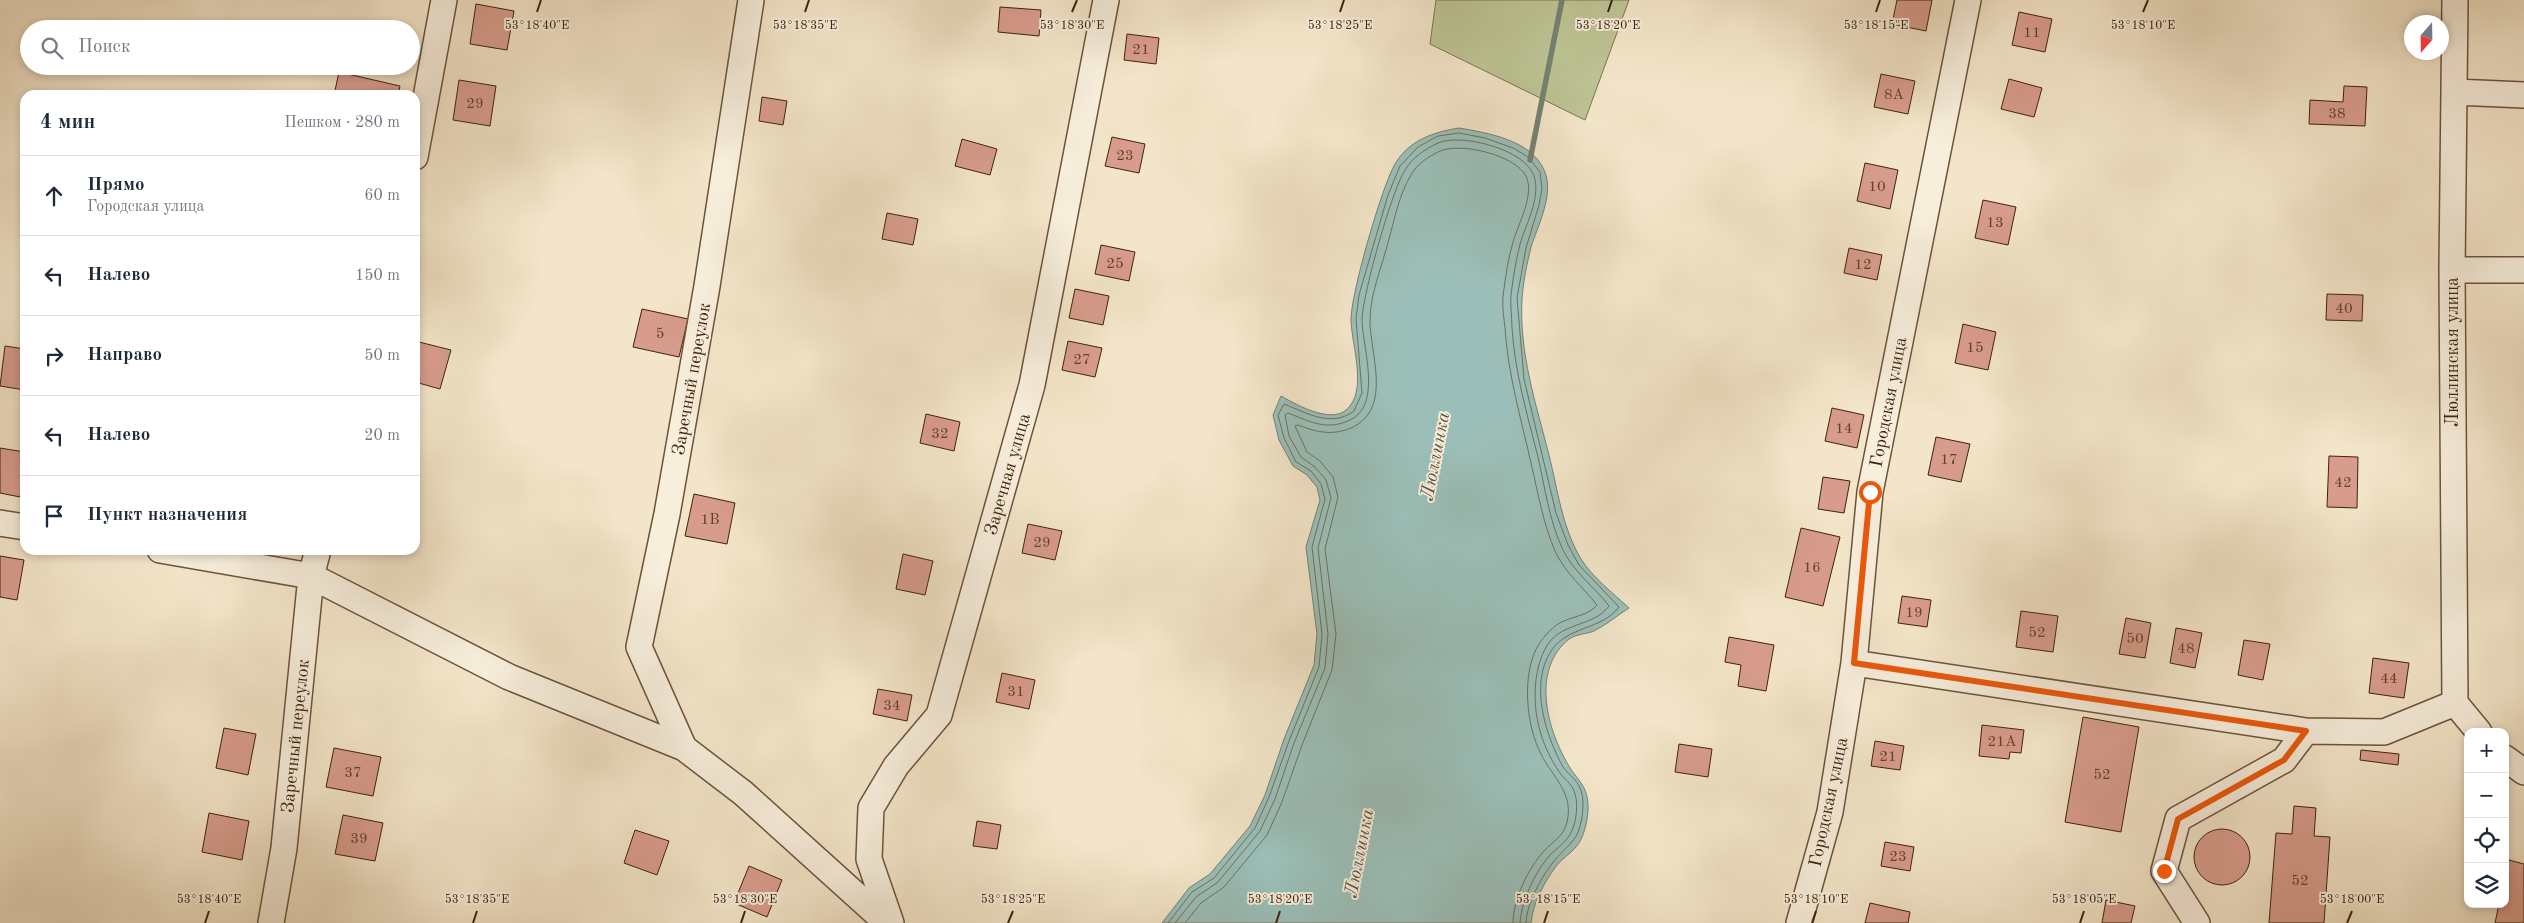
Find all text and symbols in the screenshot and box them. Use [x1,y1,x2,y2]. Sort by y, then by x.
north arrow [2404,15,2449,60]
text: 53°18'40"E [505,19,569,32]
text: 53°18'35"E [773,19,837,32]
text: 53°18'30"E [1040,19,1104,32]
text: 53°18'25"E [1308,19,1372,32]
text: 53°18'20"E [1576,19,1640,32]
text: 53°18'15"E [1844,19,1908,32]
text: 53°18'10"E [2111,19,2175,32]
search box [20,20,420,75]
house number: 11 [2023,26,2041,41]
icon: search [38,34,66,62]
text: Поиск [78,38,130,57]
house number: 21 [1132,43,1150,58]
house number: 8А [1884,88,1905,103]
house number: 29 [466,97,484,112]
house number: 38 [2328,107,2346,122]
text: 4 мин [40,112,95,133]
text: Пешком · 280 m [284,115,400,131]
house number: 23 [1116,149,1134,164]
text: Прямо [87,176,145,195]
house number: 10 [1868,180,1886,195]
icon: ahead [40,182,68,210]
text: 60 m [364,188,400,204]
text: Городская улица [87,199,204,215]
house number: 13 [1986,216,2004,231]
house number: 25 [1106,257,1124,272]
house number: 12 [1854,258,1872,273]
icon: left [40,262,68,290]
text: Налево [87,266,150,285]
text: 150 m [355,268,400,284]
street label: Люллинская улица [2444,277,2462,427]
street label: Заречный переулок [670,302,714,457]
house number: 40 [2335,302,2353,317]
house number: 5 [656,327,664,342]
street label: Городская улица [1868,336,1910,469]
house number: 15 [1966,341,1984,356]
icon: right [40,342,68,370]
text: Направо [87,346,162,365]
text: 50 m [364,348,400,364]
house number: 27 [1073,353,1091,368]
water label: Люллинка [1419,410,1454,502]
street label: Заречная улица [982,411,1034,537]
icon: left [40,422,68,450]
house number: 14 [1835,422,1853,437]
text: Налево [87,426,150,445]
house number: 32 [931,427,949,442]
text: 20 m [364,428,400,444]
house number: 17 [1940,453,1958,468]
house number: 42 [2334,476,2352,491]
route start [1859,481,1882,504]
icon: arrive [40,502,68,530]
text: Пункт назначения [87,506,247,525]
house number: 1В [700,513,720,528]
house number: 29 [1033,536,1051,551]
house number: 16 [1803,561,1821,576]
house number: 19 [1905,606,1923,621]
house number: 52 [2028,626,2046,641]
house number: 50 [2126,632,2144,647]
house number: 48 [2177,642,2195,657]
street label: Заречный переулок [279,658,313,814]
house number: 44 [2380,672,2398,687]
house number: 31 [1007,685,1025,700]
house number: 34 [883,699,901,714]
map controls [2464,728,2509,908]
button: + [2464,728,2509,773]
house number: 21А [1988,735,2017,750]
street label: Городская улица [1806,736,1852,869]
house number: 21 [1879,750,1897,765]
house number: 37 [344,766,362,781]
house number: 52 [2093,768,2111,783]
button: − [2464,773,2509,818]
water label: Люллинка [1343,807,1378,899]
button: locate [2464,818,2509,863]
house number: 39 [350,832,368,847]
house number: 23 [1889,850,1907,865]
route end [2153,860,2176,883]
button: layers [2464,863,2509,908]
house number: 52 [2291,874,2309,889]
text: 53°18'40"E [177,893,241,906]
text: 53°18'35"E [445,893,509,906]
text: 53°18'30"E [713,893,777,906]
text: 53°18'25"E [981,893,1045,906]
text: 53°18'20"E [1248,893,1312,906]
text: 53°18'15"E [1516,893,1580,906]
text: 53°18'10"E [1784,893,1848,906]
text: 53°18'05"E [2052,893,2116,906]
text: 53°18'00"E [2320,893,2384,906]

